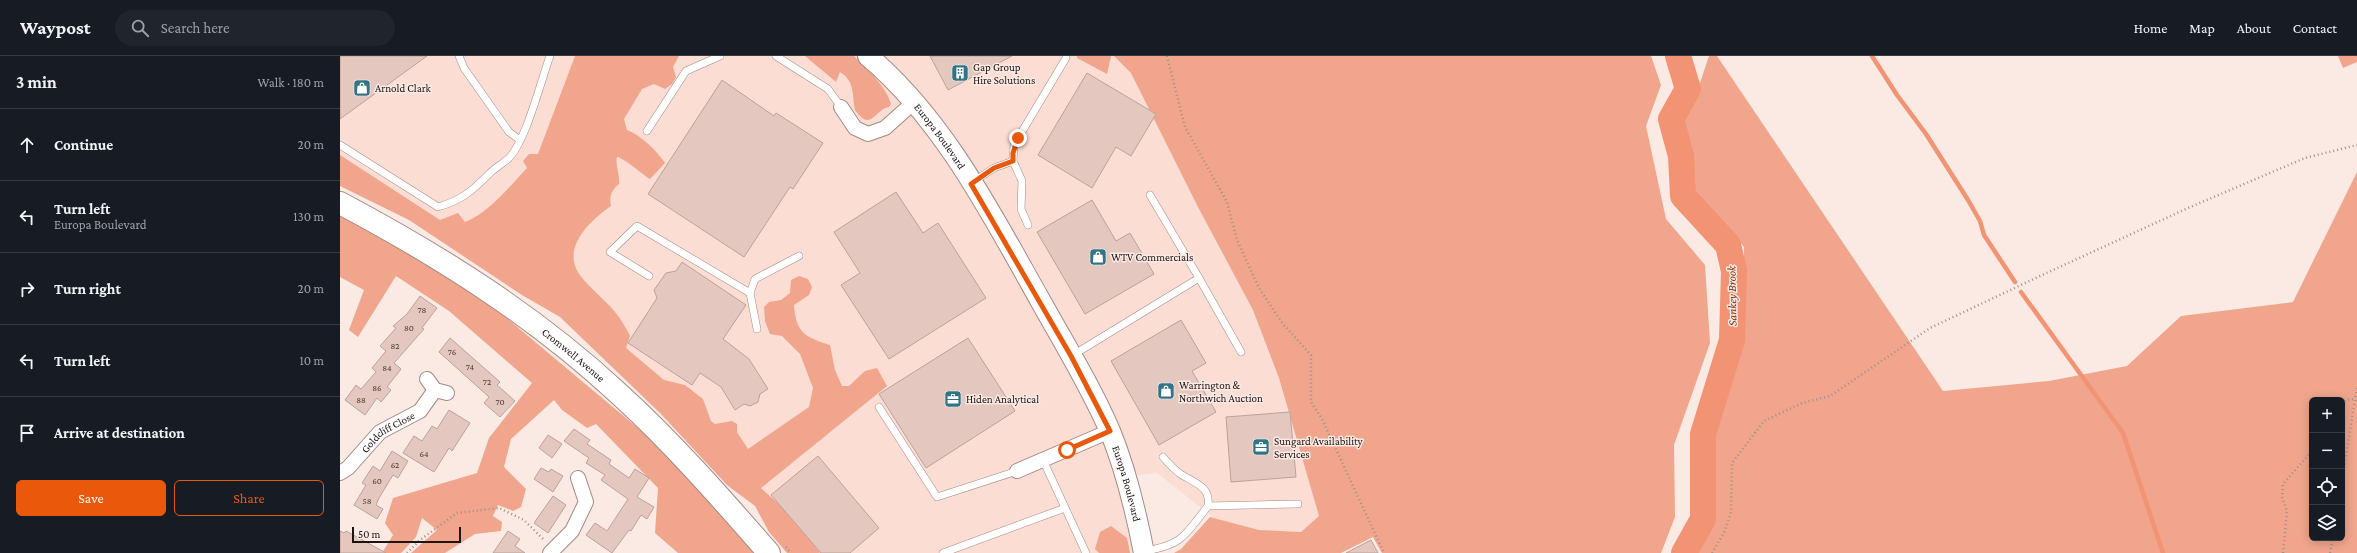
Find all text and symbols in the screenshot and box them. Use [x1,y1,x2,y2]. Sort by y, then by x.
search box [115,10,395,46]
text: Waypost [20,17,91,38]
icon: search [129,17,151,39]
text: Search here [161,20,229,36]
text: Home [2134,20,2167,36]
text: Map [2189,20,2215,36]
text: About [2237,20,2271,36]
text: Contact [2293,20,2337,36]
place label: Gap Group Hire Solutions [973,61,1035,86]
building icon: Gap Group Hire Solutions [950,63,970,83]
text: 3 min [16,73,57,92]
text: Walk · 180 m [257,75,324,90]
shop icon: Arnold Clark [352,78,372,98]
place label: Arnold Clark [375,82,432,94]
street label: Europa Boulevard [912,101,968,171]
route end [1009,129,1027,147]
icon: ahead [16,134,38,156]
text: Continue [54,137,113,153]
text: 20 m [298,137,324,152]
text: Turn left [54,201,110,217]
icon: left [16,206,38,228]
text: 130 m [293,209,324,224]
text: Europa Boulevard [54,217,147,232]
shop icon: WTV Commercials [1088,247,1108,267]
place label: WTV Commercials [1111,251,1193,263]
water label: Sankey Brook [1724,265,1740,326]
icon: right [16,278,38,300]
text: Turn right [54,281,121,297]
text: 20 m [298,281,324,296]
house number: 78 [418,305,427,315]
house number: 80 [404,323,414,333]
street label: Cromwell Avenue [540,326,607,384]
house number: 82 [390,341,400,351]
house number: 76 [448,347,457,357]
icon: left [16,350,38,372]
text: Turn left [54,353,110,369]
text: 10 m [299,353,324,368]
house number: 74 [466,362,475,372]
house number: 84 [382,363,392,373]
house number: 72 [483,377,491,387]
place label: Warrington & Northwich Auction [1179,379,1263,404]
shop icon: Warrington & Northwich Auction [1156,381,1176,401]
house number: 86 [372,383,382,393]
office icon: Hiden Analytical [943,389,963,409]
place label: Hiden Analytical [966,393,1039,406]
house number: 88 [356,395,366,405]
house number: 70 [495,397,505,407]
map controls [2309,397,2345,541]
button: + [2309,397,2345,433]
street label: Goldcliff Close [358,409,417,455]
icon: arrive [16,422,38,444]
text: Arrive at destination [54,425,185,441]
button: − [2309,433,2345,469]
place label: Sungard Availability Services [1274,435,1364,460]
office icon: Sungard Availability Services [1251,437,1271,457]
route start [1058,441,1076,459]
street label: Europa Boulevard [1110,444,1143,523]
house number: 64 [419,449,429,459]
house number: 62 [391,460,399,470]
button: locate [2309,469,2345,505]
house number: 60 [372,476,382,486]
button: Save [16,480,166,516]
button: Share [174,480,324,516]
house number: 58 [362,496,372,506]
button: layers [2309,505,2345,541]
scale bar [352,525,461,544]
text: 50 m [358,528,380,540]

